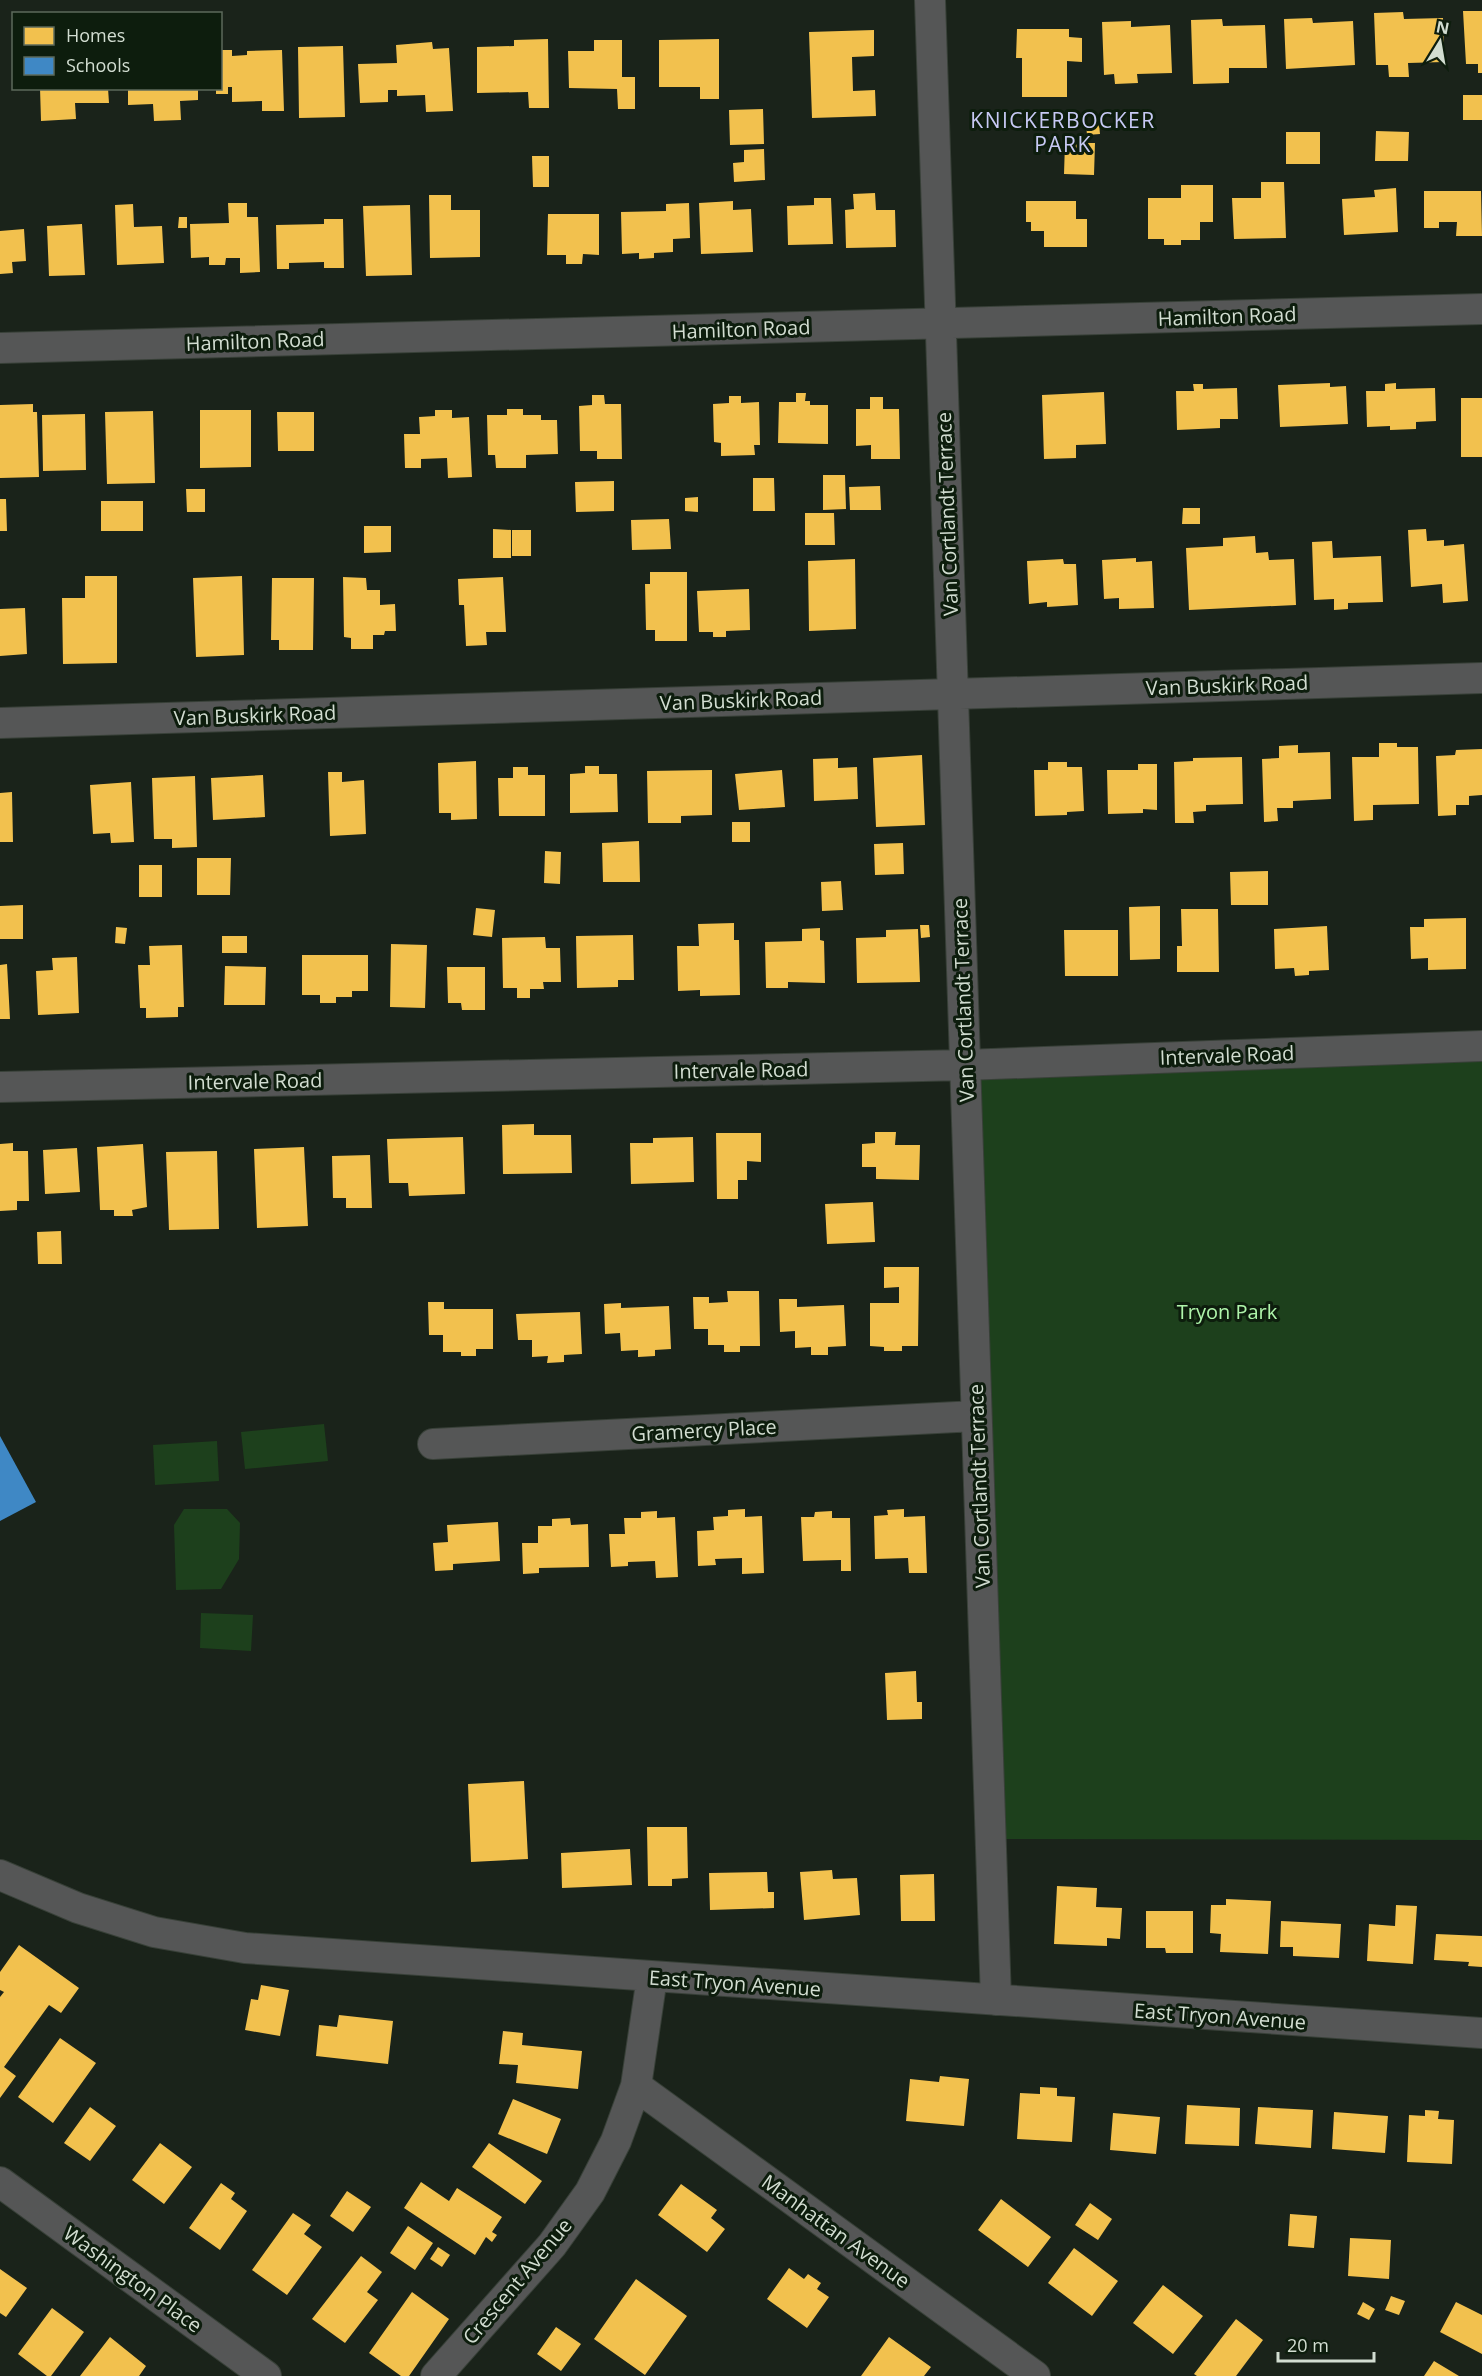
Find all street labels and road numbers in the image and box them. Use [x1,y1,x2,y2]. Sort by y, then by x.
street label: Hamilton Road [1157,300,1297,332]
street label: Hamilton Road [671,313,811,345]
street label: Hamilton Road [185,325,325,357]
street label: Van Cortlandt Terrace [930,412,964,616]
street label: Van Buskirk Road [1145,669,1309,701]
street label: Van Buskirk Road [659,684,823,716]
street label: Van Buskirk Road [173,699,337,731]
street label: Van Cortlandt Terrace [946,898,980,1102]
street label: Intervale Road [1159,1039,1295,1071]
street label: Intervale Road [673,1055,809,1085]
street label: Intervale Road [187,1066,323,1096]
street label: Van Cortlandt Terrace [962,1384,996,1588]
street label: Gramercy Place [631,1413,777,1447]
street label: East Tryon Avenue [648,1964,822,2002]
street label: East Tryon Avenue [1133,1997,1307,2035]
street label: Manhattan Avenue [756,2168,916,2294]
street label: Crescent Avenue [456,2212,578,2350]
street label: Washington Place [58,2220,208,2338]

